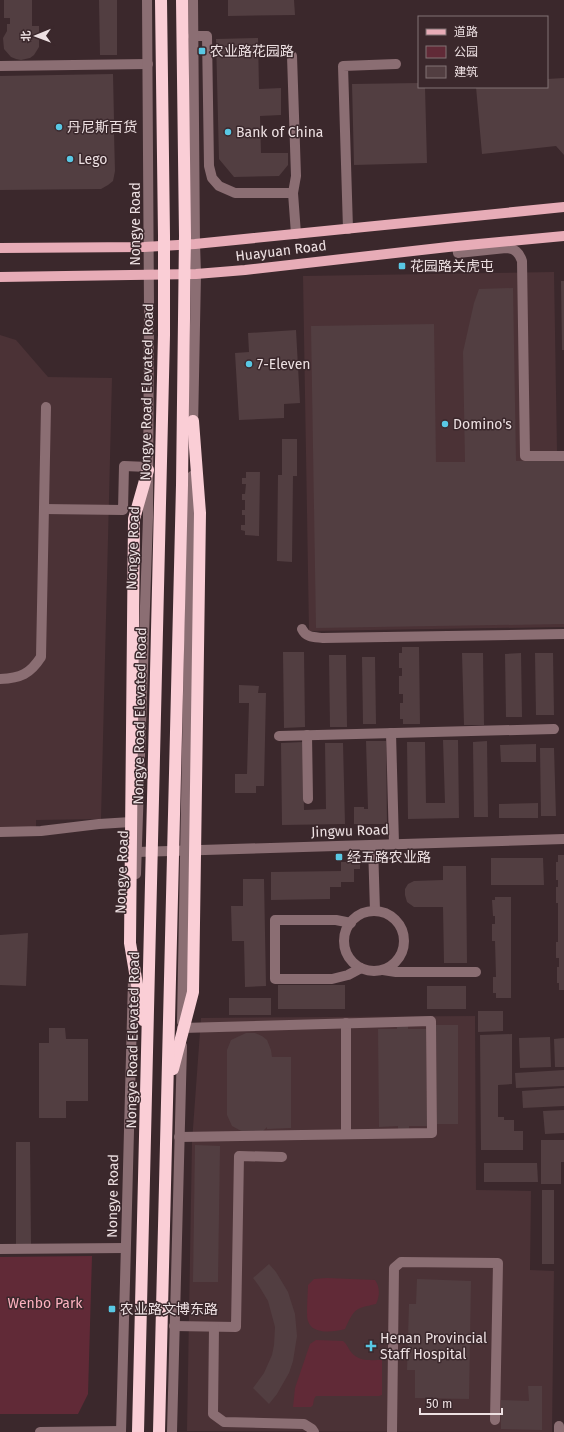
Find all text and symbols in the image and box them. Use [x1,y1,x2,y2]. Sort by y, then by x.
north arrow [16,16,56,56]
legend [418,16,548,88]
text: 道路 [454,25,478,39]
text: 北 [20,31,33,42]
place label: 农业路花园路 [210,43,294,60]
text: 公园 [454,45,478,59]
marker: 农业路花园路 [197,46,207,56]
text: 建筑 [454,65,478,79]
place label: 丹尼斯百货 [67,119,137,136]
marker: 丹尼斯百货 [54,122,64,132]
place label: Bank of China [236,124,323,141]
marker: Bank of China [223,127,233,137]
place label: Lego [78,151,107,168]
marker: Lego [65,154,75,164]
street label: Nongye Road [127,182,144,266]
street label: Huayuan Road [234,237,328,265]
place label: 花园路关虎屯 [410,258,494,275]
marker: 花园路关虎屯 [397,261,407,271]
street label: Nongye Road Elevated Road [137,303,157,481]
place label: 7-Eleven [257,356,311,373]
marker: 7-Eleven [244,359,254,369]
place label: Domino's [453,416,512,433]
marker: Domino's [440,419,450,429]
street label: Nongye Road [123,506,143,590]
street label: Nongye Road Elevated Road [130,627,150,805]
street label: Jingwu Road [311,821,389,841]
street label: Nongye Road [112,830,132,914]
place label: 经五路农业路 [347,849,431,866]
marker: 经五路农业路 [334,852,344,862]
street label: Nongye Road Elevated Road [123,951,143,1129]
street label: Nongye Road [104,1154,122,1238]
park label: Wenbo Park [7,1295,83,1312]
place label: 农业路文博东路 [120,1301,218,1318]
marker: 农业路文博东路 [107,1304,117,1314]
place label: Henan Provincial Staff Hospital [380,1330,487,1363]
marker: Henan Provincial Staff Hospital [365,1340,377,1352]
scale bar [420,1390,502,1416]
text: 50 m [426,1397,452,1411]

